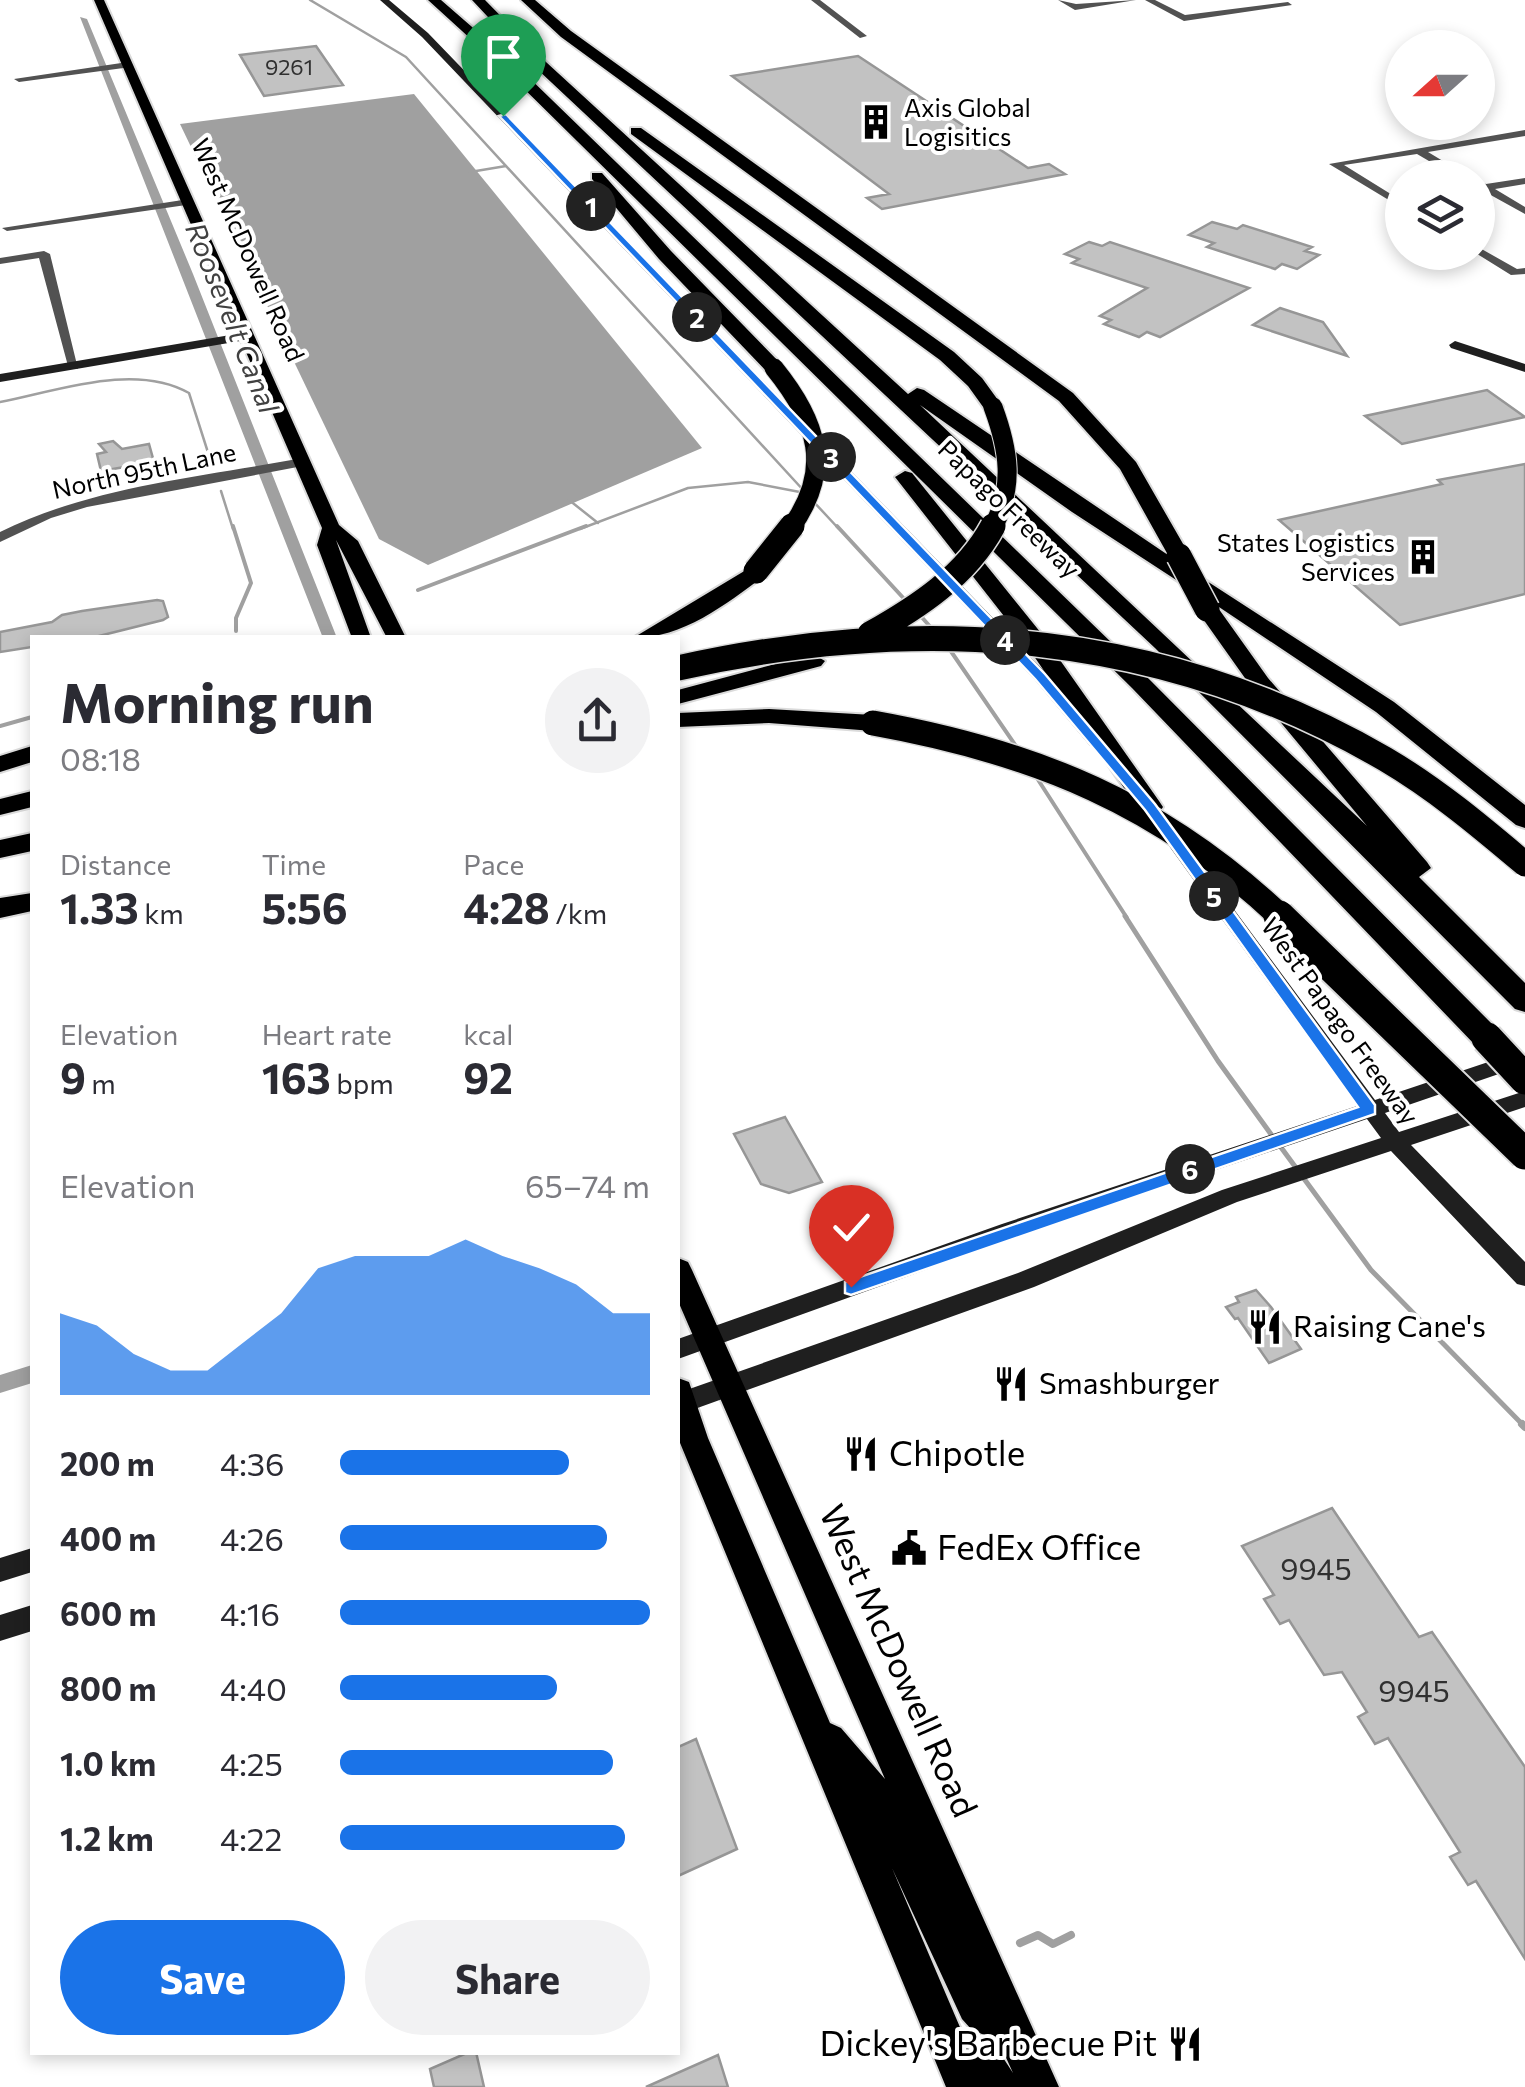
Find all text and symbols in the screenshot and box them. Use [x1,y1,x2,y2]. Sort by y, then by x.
pin [461,14,546,117]
icon: arrive [476,29,531,84]
north arrow [1385,30,1495,140]
map controls [1385,30,1495,270]
house number: 9261 [265,53,313,80]
place label: Axis Global Logisitics [904,92,1031,151]
building icon: Axis Global Logisitics [857,103,895,141]
street label: West McDowell Road [186,133,312,366]
button: layers [1385,160,1495,270]
pin: 1 [566,181,616,231]
text: 1 [585,189,597,223]
water label: Roosevelt Canal [179,217,287,419]
pin: 2 [672,292,722,342]
text: 2 [689,300,705,334]
pin: 3 [806,432,856,482]
street label: Papago Freeway [933,433,1087,583]
street label: North 95th Lane [49,436,238,504]
text: 3 [823,440,839,474]
place label: States Logistics Services [1217,527,1395,586]
building icon: States Logistics Services [1404,538,1442,576]
pin: 4 [980,615,1030,665]
text: 4 [996,623,1014,657]
text: Morning run [60,667,374,734]
button: share [545,668,650,773]
text: 08:18 [60,738,141,778]
text: Distance [60,847,171,881]
text: Time [262,847,326,881]
text: Pace [463,847,524,881]
pin: 5 [1189,871,1239,921]
text: 5 [1206,879,1222,913]
text: 1.33 [60,881,139,933]
text: 5:56 [262,881,348,933]
text: 4:28 [463,881,550,933]
text: km [139,896,184,930]
text: /km [550,896,607,930]
street label: West Papago Freeway [1256,911,1426,1130]
text: Elevation [60,1017,178,1051]
text: Heart rate [262,1017,392,1051]
text: kcal [463,1017,513,1051]
text: 9 [60,1051,86,1103]
text: 163 [262,1051,331,1103]
text: 92 [463,1051,513,1103]
text: m [86,1066,116,1100]
text: bpm [331,1066,394,1100]
pin: 6 [1165,1144,1215,1194]
text: 6 [1181,1152,1199,1186]
text: Elevation [60,1165,195,1205]
text: 65–74 m [525,1165,650,1205]
pin [809,1185,894,1288]
icon: check [824,1200,879,1255]
place label: Raising Cane's [1293,1306,1486,1343]
restaurant icon: Raising Cane's [1246,1308,1284,1346]
place label: Smashburger [1039,1363,1220,1400]
restaurant icon: Smashburger [992,1365,1030,1403]
place label: Chipotle [889,1430,1025,1473]
restaurant icon: Chipotle [842,1435,880,1473]
text: 200 m [60,1443,155,1483]
text: 4:36 [220,1443,284,1483]
street label: West McDowell Road [812,1497,989,1823]
text: 400 m [60,1518,156,1558]
text: 4:26 [220,1518,284,1558]
place label: FedEx Office [937,1524,1141,1567]
public building icon: FedEx Office [890,1529,928,1567]
house number: 9945 [1280,1549,1352,1586]
text: 600 m [60,1593,156,1633]
text: 4:16 [220,1593,280,1633]
text: 800 m [60,1668,156,1708]
text: 4:40 [220,1668,287,1708]
house number: 9945 [1378,1671,1450,1708]
text: 1.0 km [60,1743,156,1783]
text: 4:25 [220,1743,283,1783]
text: 1.2 km [60,1818,154,1858]
text: 4:22 [220,1818,282,1858]
button: Save [60,1920,345,2035]
button: Share [365,1920,650,2035]
place label: Dickey's Barbecue Pit [820,2020,1157,2063]
restaurant icon: Dickey's Barbecue Pit [1166,2025,1204,2063]

